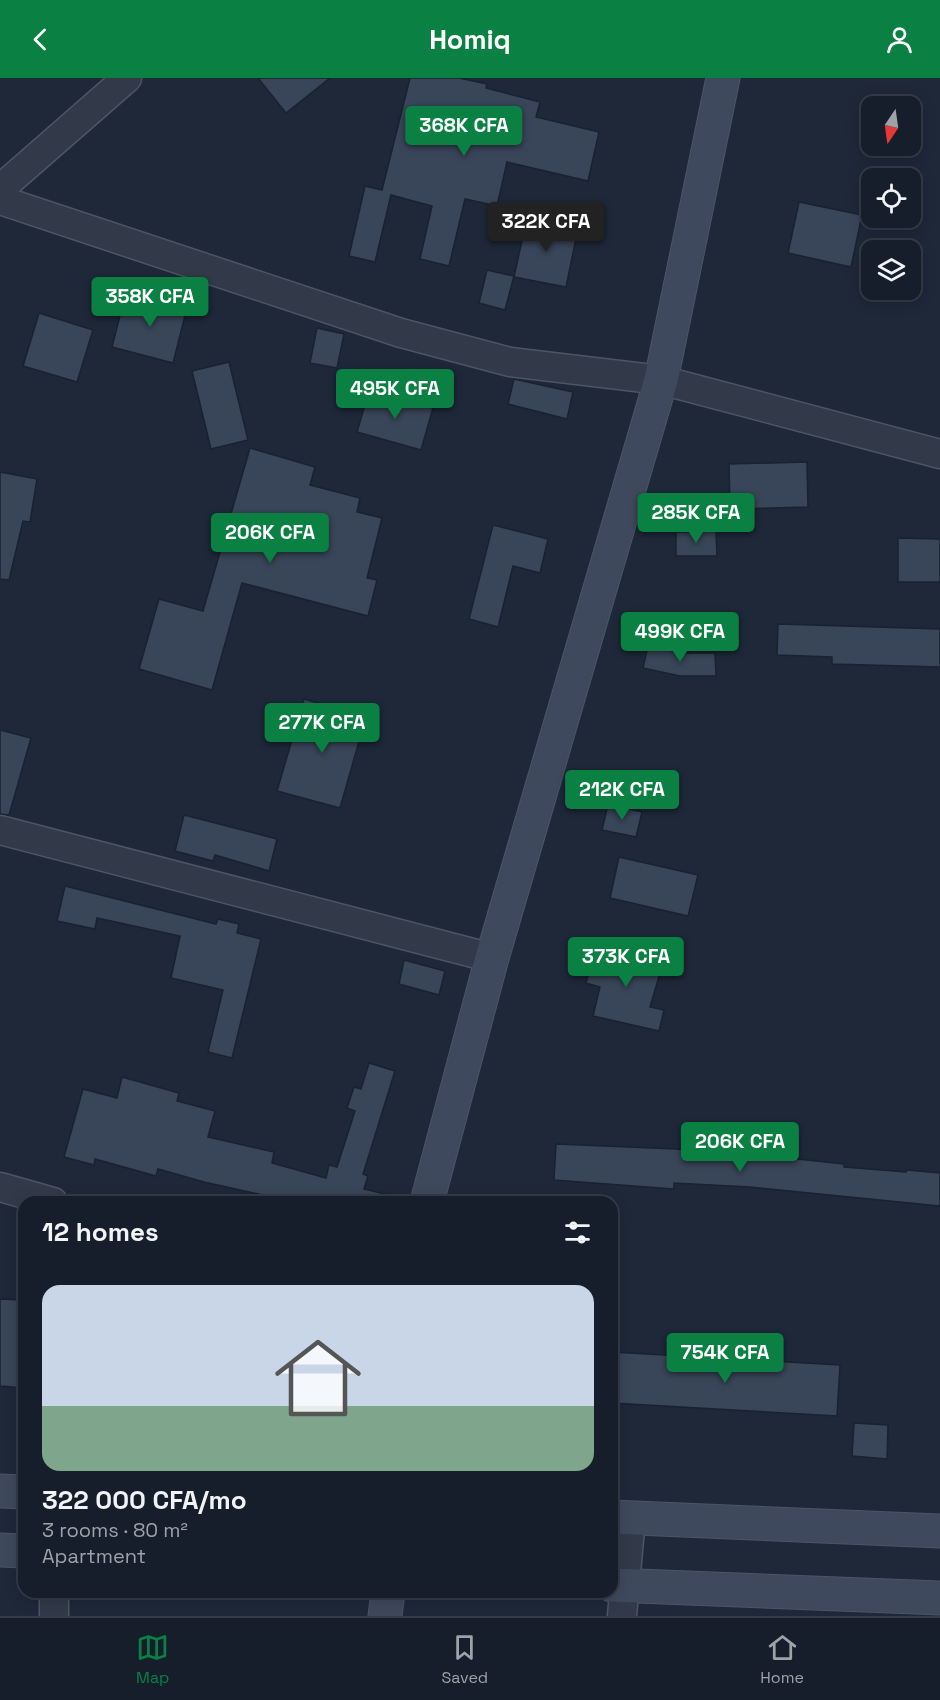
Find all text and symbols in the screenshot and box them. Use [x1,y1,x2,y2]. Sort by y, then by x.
text: Homiq [429,22,511,57]
icon: back [24,23,57,56]
icon: person [883,23,916,56]
north arrow [861,96,921,156]
map controls [861,96,921,300]
pin: 368K CFA [402,106,526,157]
text: 368K CFA [419,112,509,138]
button: locate [861,168,921,228]
pin: 322K CFA [484,202,608,253]
text: 322K CFA [502,208,590,234]
button: layers [861,240,921,300]
pin: 358K CFA [88,277,212,328]
text: 358K CFA [105,283,195,309]
pin: 495K CFA [333,369,457,420]
text: 495K CFA [350,375,440,401]
pin: 285K CFA [634,493,758,544]
text: 285K CFA [652,499,740,525]
pin: 206K CFA [208,513,332,564]
text: 206K CFA [225,519,315,545]
pin: 499K CFA [618,612,742,663]
text: 499K CFA [635,618,725,644]
pin: 277K CFA [260,703,384,754]
text: 277K CFA [279,709,365,735]
pin: 212K CFA [560,770,684,821]
text: 212K CFA [579,776,665,802]
pin: 373K CFA [564,937,688,988]
text: 373K CFA [582,943,670,969]
pin: 206K CFA [678,1122,802,1173]
text: 206K CFA [695,1128,785,1154]
text: 12 homes [42,1215,159,1249]
icon: filters [561,1216,594,1249]
icon: home [264,1324,372,1432]
pin: 754K CFA [663,1333,787,1384]
text: 754K CFA [681,1339,769,1365]
text: 322 000 CFA/mo [42,1483,247,1517]
text: 3 rooms · 80 m² [42,1517,188,1543]
text: Apartment [42,1543,146,1569]
tab: Map [136,1631,169,1688]
tab: Saved [442,1631,488,1688]
tab: Home [760,1631,804,1688]

